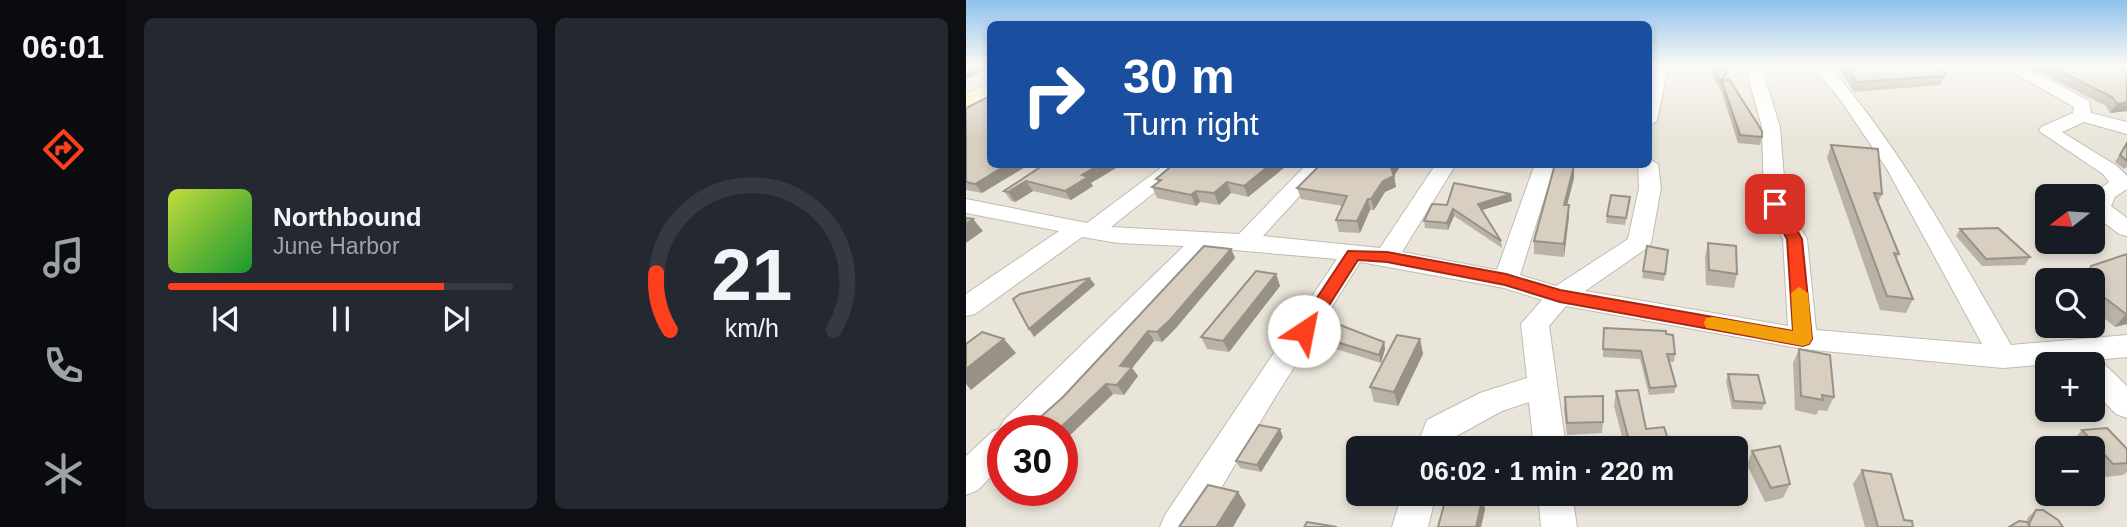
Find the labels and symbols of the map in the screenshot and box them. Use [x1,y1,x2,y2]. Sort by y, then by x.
pin [1745,174,1805,234]
north arrow [2035,184,2105,254]
position arrow [1267,294,1341,368]
speed limit sign: 30 [987,415,1078,506]

